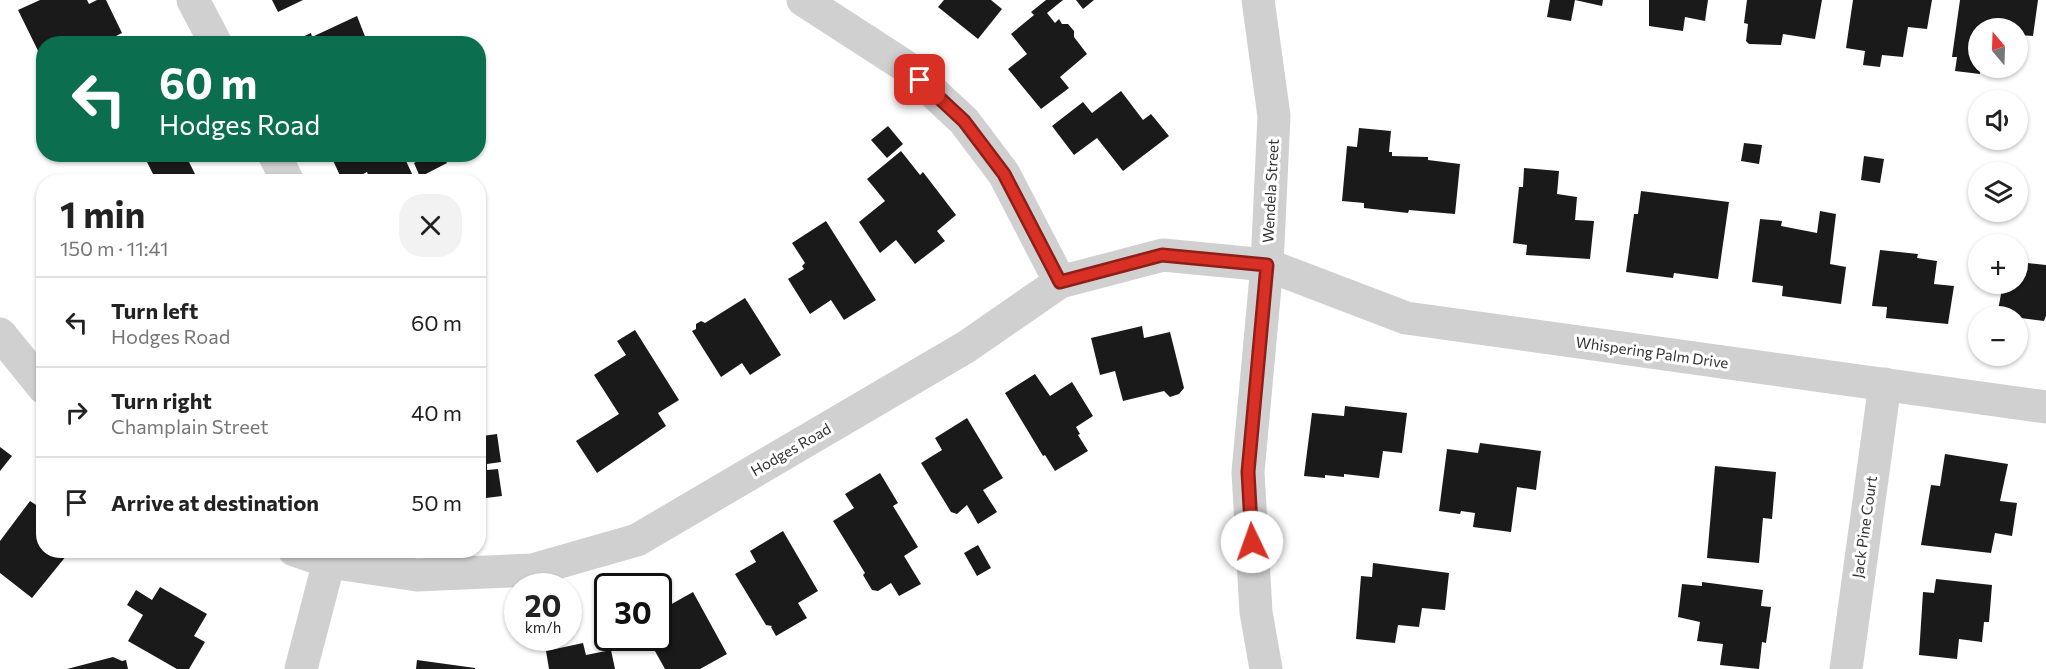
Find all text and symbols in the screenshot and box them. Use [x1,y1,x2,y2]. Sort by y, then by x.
north arrow [1968,18,2028,78]
map controls [1968,18,2028,366]
pin [894,54,945,105]
text: 60 m [159,56,258,108]
icon: left [60,60,138,138]
icon: arrive [903,63,936,96]
button: sound [1968,90,2028,150]
text: Hodges Road [159,108,320,141]
street label: Wendela Street [1258,138,1282,243]
button: layers [1968,162,2028,222]
text: 1 min [60,191,145,235]
button: close [399,194,462,257]
button: + [1968,234,2028,294]
text: 150 m · 11:41 [60,236,169,260]
text: Turn left [111,297,198,324]
icon: left [60,306,93,339]
button: − [1968,306,2028,366]
text: 60 m [411,309,462,336]
text: Hodges Road [111,324,230,348]
street label: Whispering Palm Drive [1575,332,1730,372]
text: Turn right [111,387,212,414]
icon: right [60,396,93,429]
text: 40 m [411,399,462,426]
text: Champlain Street [111,414,268,438]
street label: Hodges Road [747,419,834,479]
street label: Jack Pine Court [1848,475,1880,579]
icon: arrive [60,486,93,519]
text: Arrive at destination [111,489,319,516]
text: 50 m [412,489,462,516]
position arrow [1220,510,1284,574]
speed limit sign: 30 [594,573,672,651]
text: 20 [525,586,561,623]
text: km/h [525,618,561,636]

